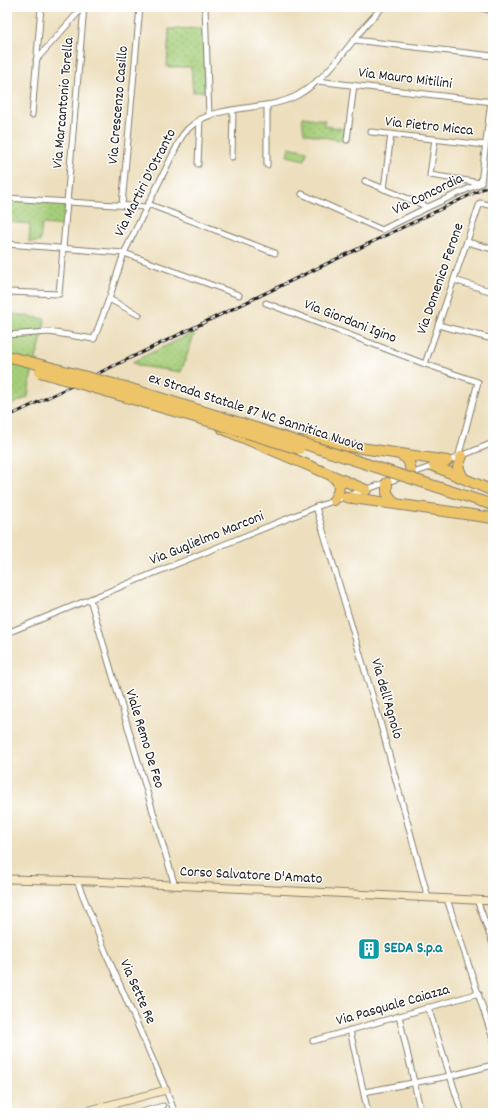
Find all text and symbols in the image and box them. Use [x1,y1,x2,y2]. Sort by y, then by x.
street label: Via Marcantonio Torella [47,36,81,169]
street label: Via Crescenzo Casillo [103,44,135,165]
street label: Via Mauro Mitilini [357,62,453,96]
street label: Via Pietro Micca [384,111,475,143]
street label: Via Martiri D'Otranto [109,125,183,241]
street label: Via Concordia [389,168,468,222]
street label: Via Domenico Ferone [412,220,471,338]
street label: Via Giordani Igino [300,294,400,350]
street label: ex Strada Statale 87 NC Sannitica Nuova [145,368,368,459]
street label: Via Guglielmo Marconi [146,506,268,572]
street label: Via dell'Agnolo [364,656,408,742]
street label: Viale Remo De Feo [118,687,170,792]
street label: Corso Salvatore D'Amato [179,861,323,891]
building icon: SEDA S.p.a [356,936,382,962]
place label: SEDA S.p.a [384,938,443,960]
street label: Via Sette Re [113,956,161,1028]
street label: Via Pasquale Caiazza [334,979,453,1033]

